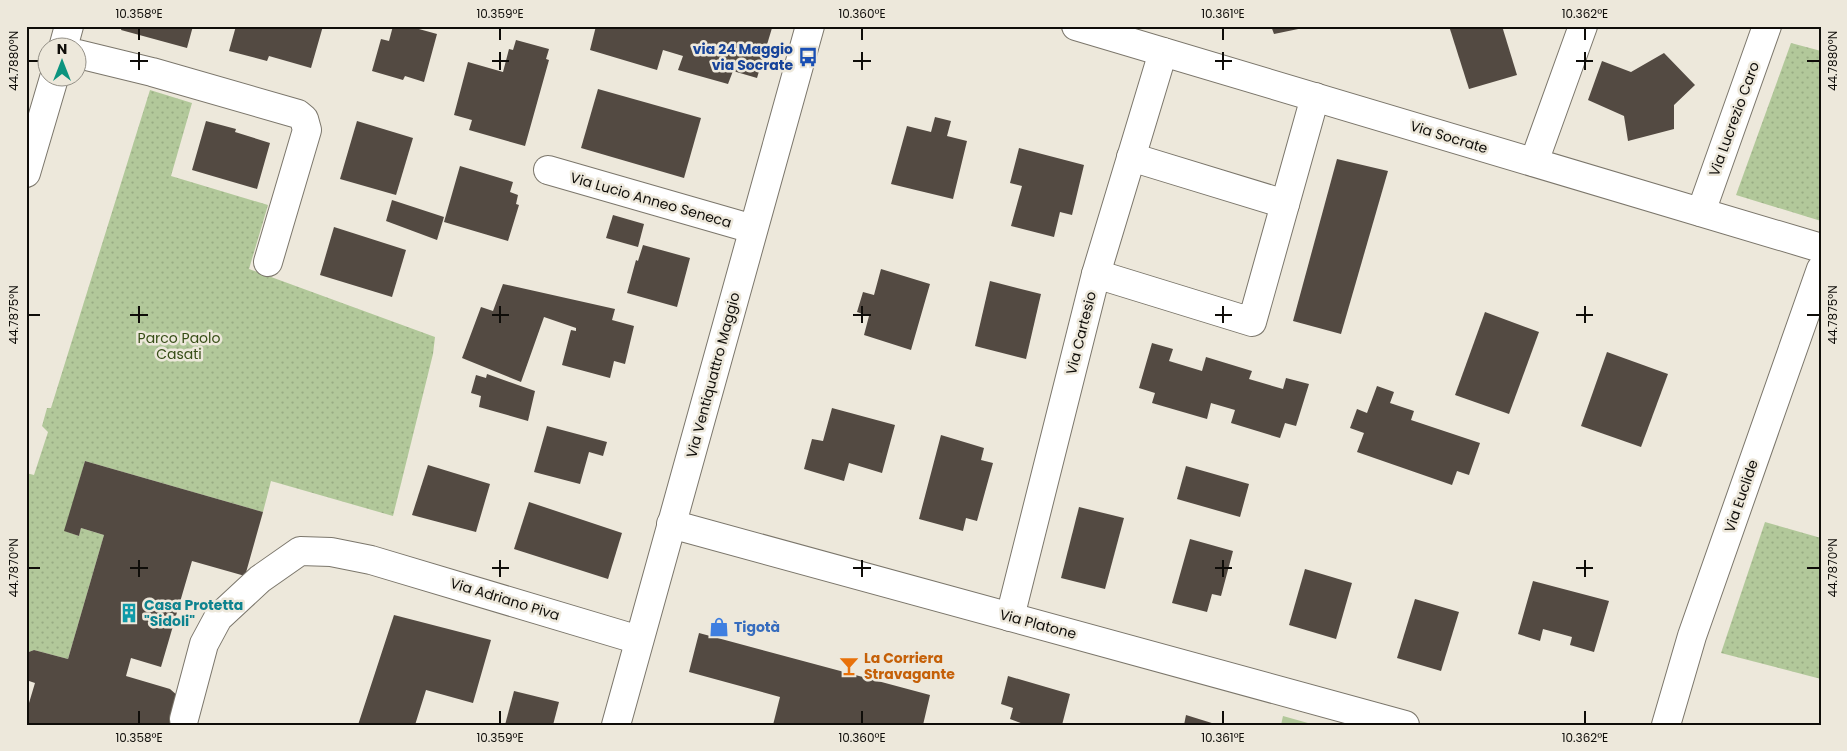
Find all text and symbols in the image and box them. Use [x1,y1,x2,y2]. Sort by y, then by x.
text: 10.358°E [115,5,163,22]
text: 10.359°E [476,5,524,22]
text: 10.360°E [838,5,886,22]
text: 10.361°E [1201,5,1245,22]
text: 10.362°E [1562,5,1608,22]
text: 44.7880°N [5,31,22,91]
text: 44.7880°N [1824,31,1841,91]
north arrow [38,38,88,88]
text: N [57,39,67,59]
place label: via 24 Maggio via Socrate [693,39,793,75]
bus stop icon: via 24 Maggio via Socrate [797,46,819,68]
street label: Via Lucrezio Caro [1704,59,1764,179]
street label: Via Socrate [1408,116,1491,158]
street label: Via Lucio Anneo Seneca [568,167,734,233]
text: 44.7875°N [5,285,22,345]
text: 44.7875°N [1824,285,1841,345]
street label: Via Cartesio [1061,289,1101,377]
street label: Via Ventiquattro Maggio [681,290,745,460]
park label: Parco Paolo Casati [138,328,221,364]
street label: Via Euclide [1719,457,1763,535]
text: 44.7870°N [5,538,22,598]
text: 44.7870°N [1824,538,1841,598]
street label: Via Adriano Piva [448,573,562,625]
place label: Casa Protetta "Sidoli" [144,595,243,631]
building icon: Casa Protetta "Sidoli" [118,602,140,624]
street label: Via Platone [997,604,1079,644]
shop icon: Tigotà [708,616,730,638]
place label: Tigotà [734,617,780,637]
place label: La Corriera Stravagante [864,648,955,684]
bar icon: La Corriera Stravagante [838,655,860,677]
text: 10.358°E [115,729,163,746]
text: 10.359°E [476,729,524,746]
text: 10.360°E [838,729,886,746]
text: 10.361°E [1201,729,1245,746]
text: 10.362°E [1562,729,1608,746]

